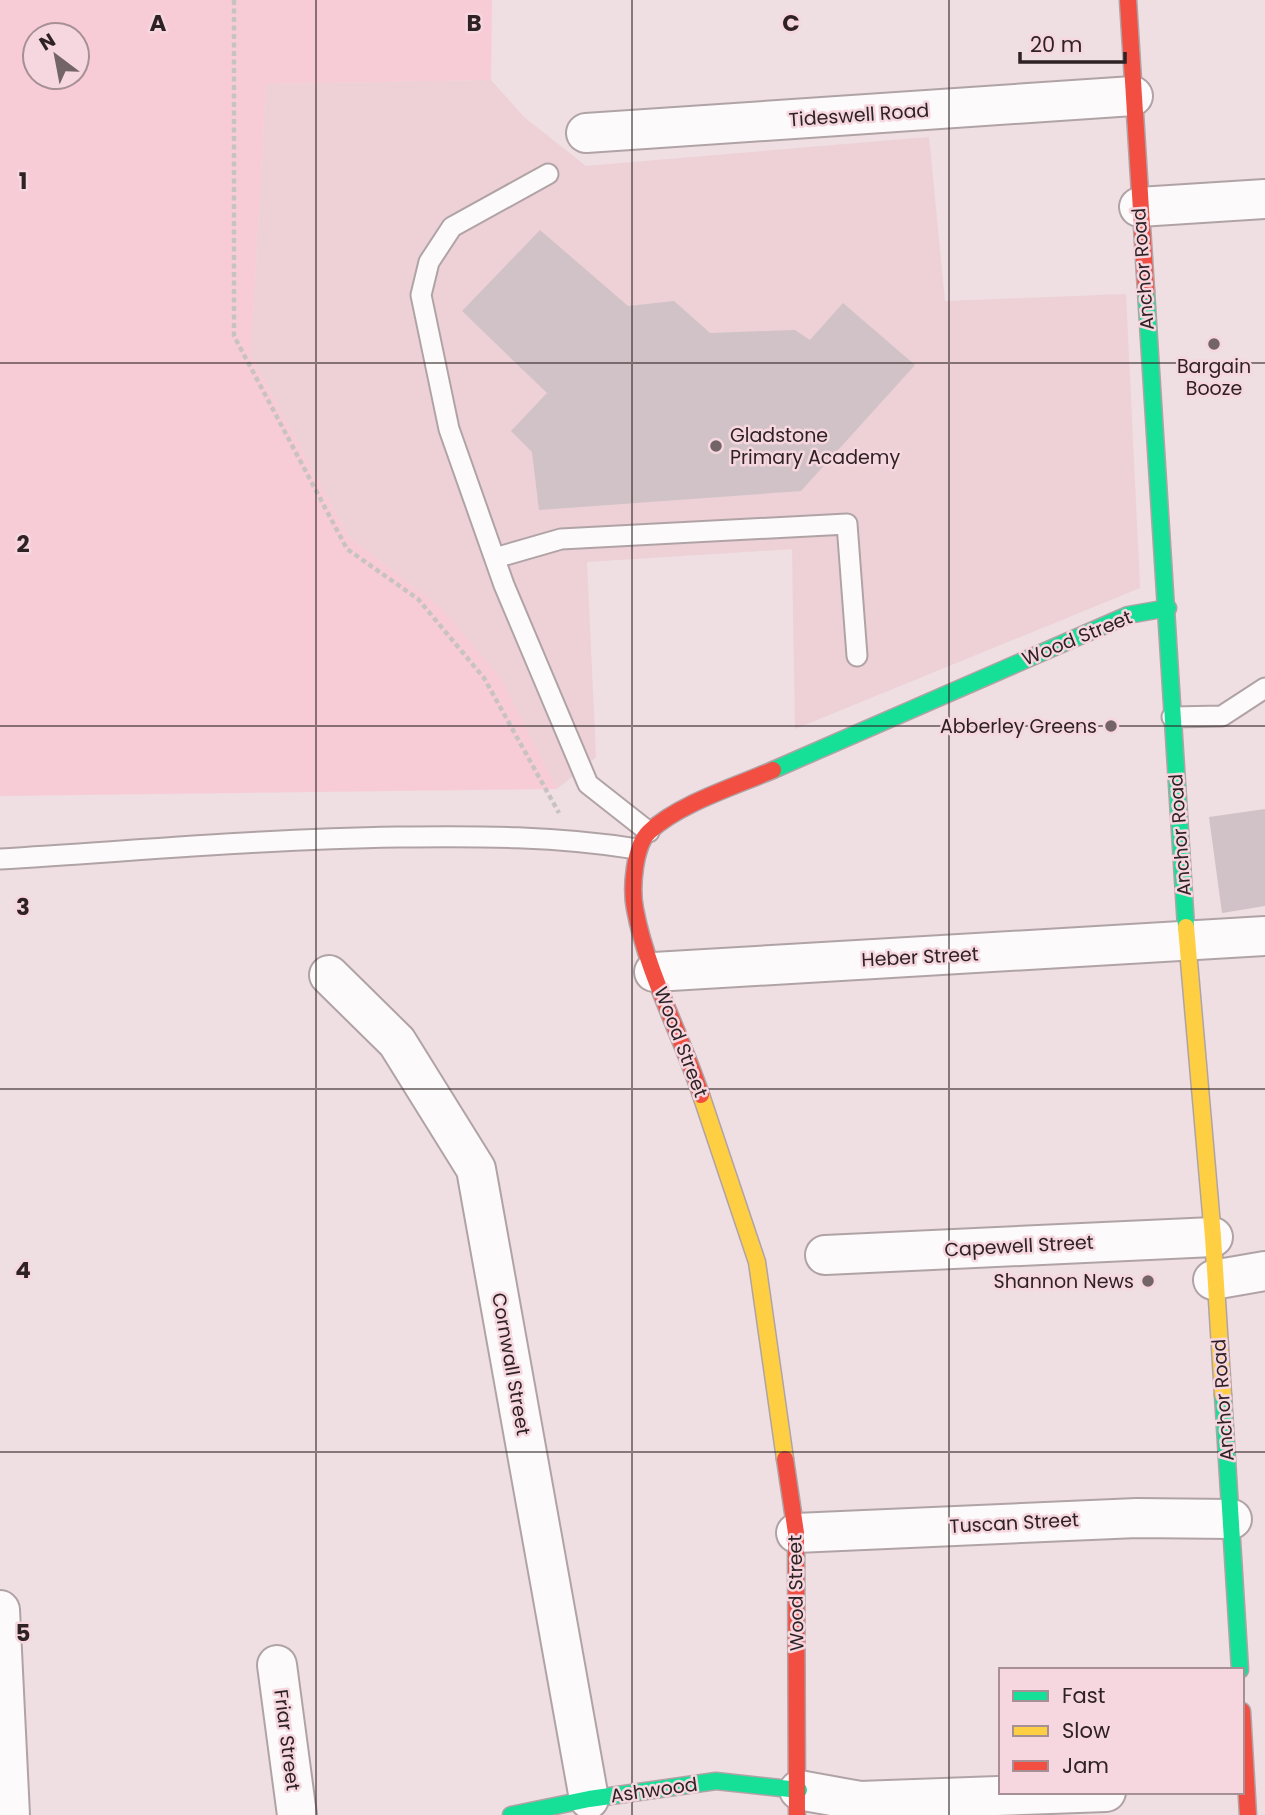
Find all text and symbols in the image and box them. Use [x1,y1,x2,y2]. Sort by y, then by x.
text: A [150,7,167,39]
text: B [466,7,482,39]
text: C [782,7,800,39]
north arrow [21,21,91,91]
scale bar [1020,21,1125,65]
text: N [34,27,60,57]
text: 20 m [1030,30,1083,59]
street label: Tideswell Road [788,97,930,133]
text: 1 [19,165,27,197]
street label: Anchor Road [1125,207,1161,331]
marker: Bargain Booze [1206,336,1222,352]
place label: Bargain Booze [1177,353,1251,402]
place label: Gladstone Primary Academy [730,422,900,471]
marker: Gladstone Primary Academy [708,438,724,454]
text: 2 [16,528,30,560]
street label: Wood Street [1018,604,1136,672]
place label: Abberley Greens [940,713,1097,740]
marker: Abberley Greens [1103,718,1119,734]
street label: Anchor Road [1162,773,1198,897]
text: 3 [16,891,30,923]
street label: Heber Street [861,940,979,974]
street label: Wood Street [648,983,714,1101]
street label: Capewell Street [944,1229,1094,1263]
text: 4 [15,1254,31,1286]
place label: Shannon News [993,1268,1134,1295]
marker: Shannon News [1140,1273,1156,1289]
street label: Cornwall Street [485,1290,537,1438]
street label: Anchor Road [1205,1338,1241,1462]
street label: Tuscan Street [949,1506,1079,1540]
street label: Wood Street [781,1534,811,1651]
text: 5 [16,1617,30,1649]
legend [999,1668,1244,1794]
text: Fast [1062,1681,1105,1710]
street label: Friar Street [267,1688,307,1792]
text: Slow [1062,1716,1110,1745]
text: Jam [1062,1751,1109,1780]
street label: Ashwood [609,1771,699,1809]

